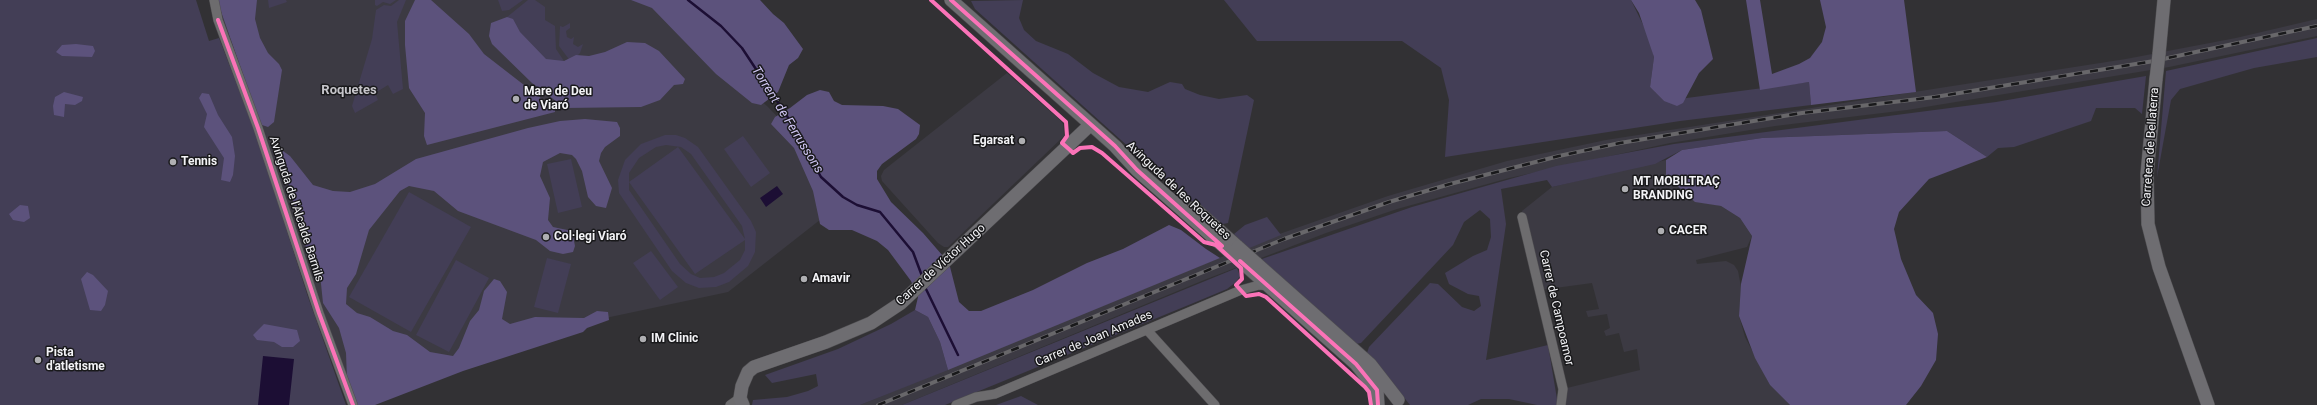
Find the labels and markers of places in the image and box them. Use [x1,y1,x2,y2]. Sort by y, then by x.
place label: Mare de Deu de Viaró [524,85,592,113]
marker: Mare de Deu de Viaró [511,94,521,104]
place label: Egarsat [973,134,1014,148]
marker: Egarsat [1017,136,1027,146]
place label: Tennis [181,155,217,169]
marker: Tennis [168,157,178,167]
place label: MT MOBILTRAÇ BRANDING [1633,175,1720,203]
marker: MT MOBILTRAÇ BRANDING [1620,184,1630,194]
place label: CACER [1669,224,1707,238]
marker: CACER [1656,226,1666,236]
place label: Col·legi Viaró [554,230,627,244]
marker: Col·legi Viaró [541,232,551,242]
place label: Amavir [812,272,850,286]
marker: Amavir [799,274,809,284]
place label: IM Clinic [651,332,698,346]
marker: IM Clinic [638,334,648,344]
place label: Pista d'atletisme [46,346,105,374]
marker: Pista d'atletisme [33,355,43,365]

